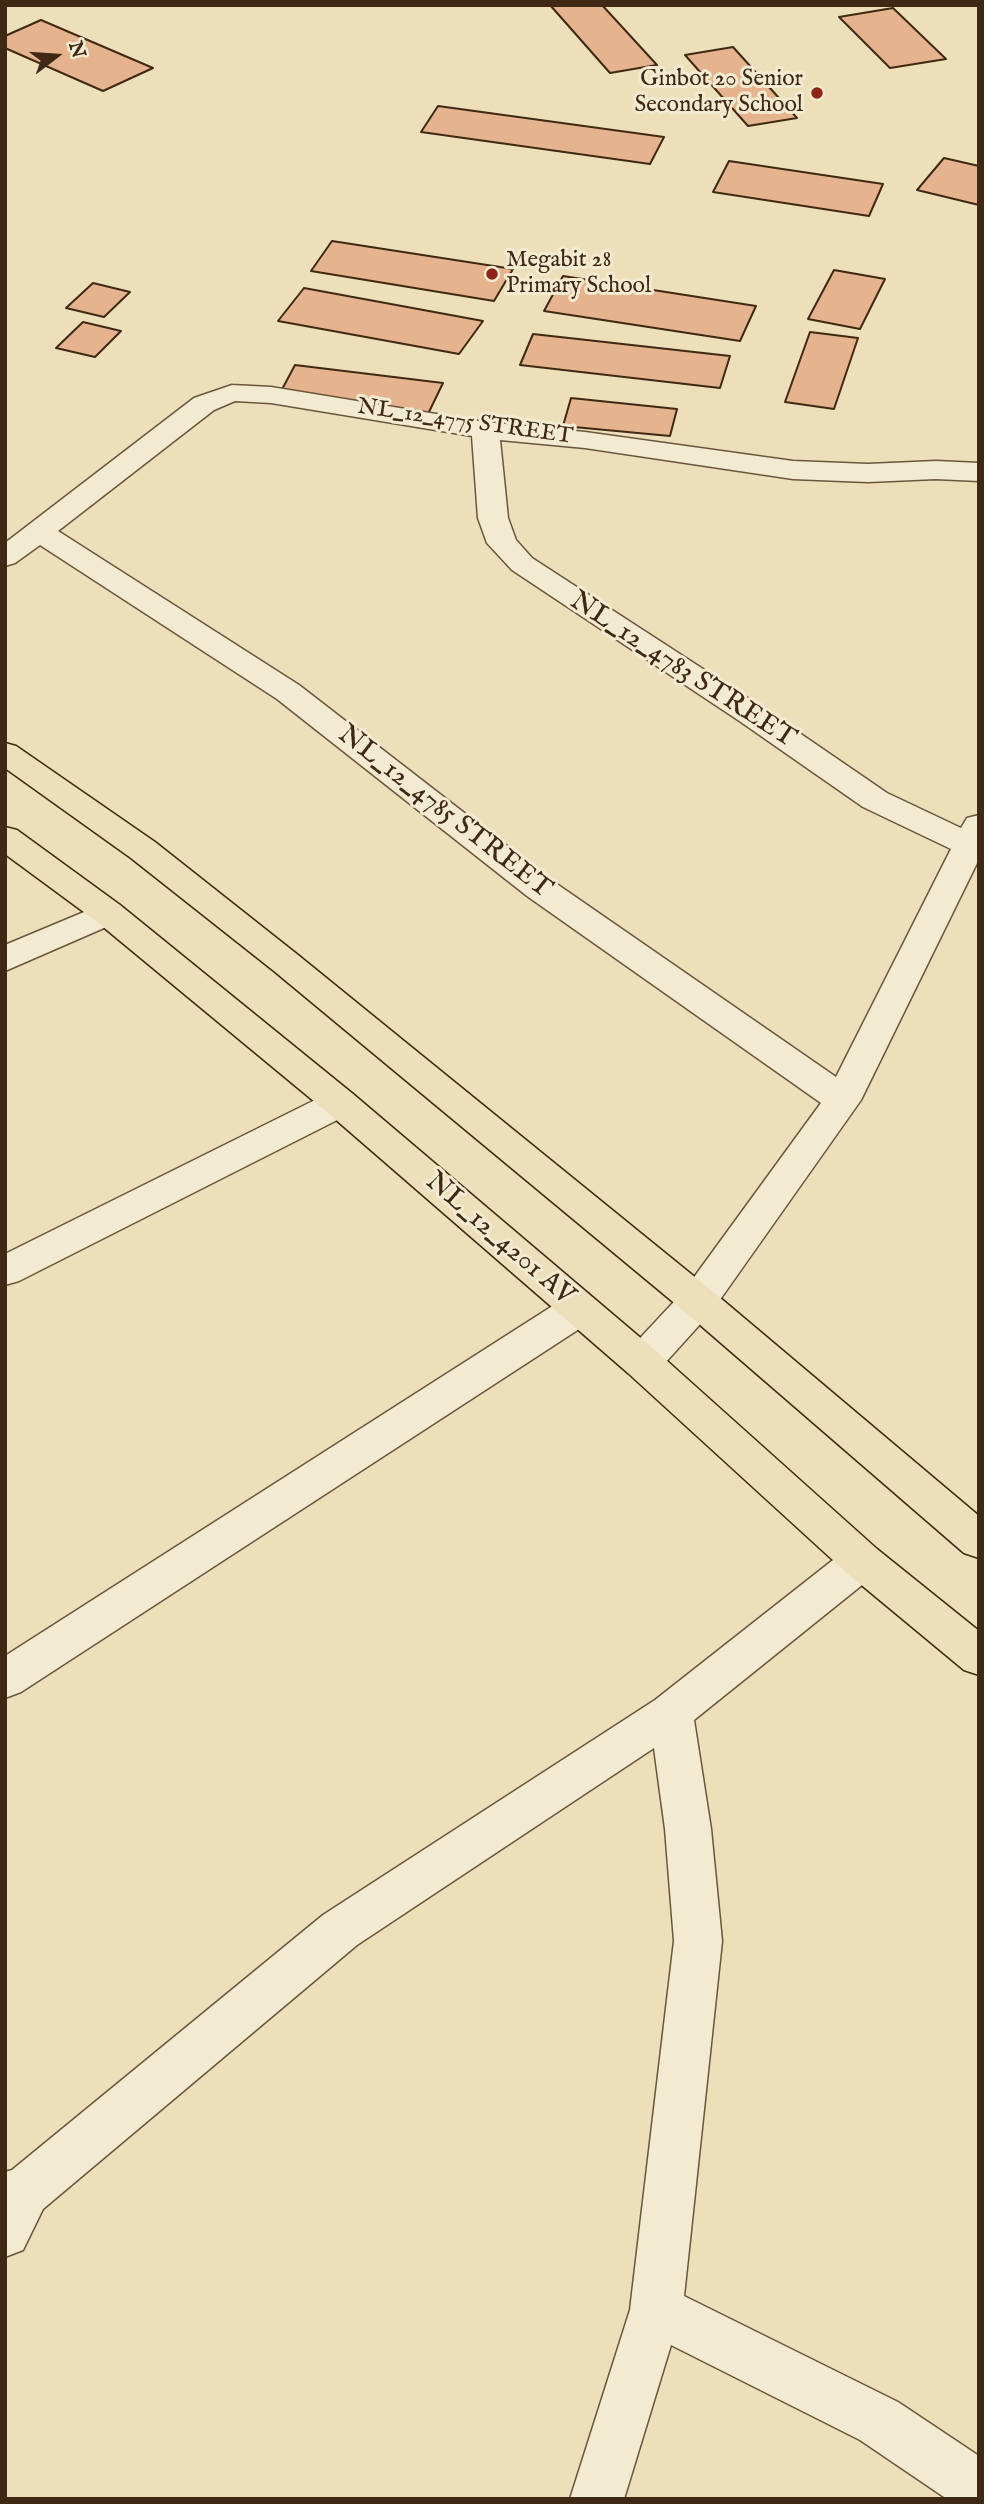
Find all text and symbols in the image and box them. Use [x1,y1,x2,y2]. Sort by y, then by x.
north arrow [21,21,91,91]
text: N [62,38,90,61]
place label: Ginbot 20 Senior Secondary School [634,66,803,120]
marker: Ginbot 20 Senior Secondary School [809,85,825,101]
place label: Megabit 28 Primary School [506,247,651,301]
marker: Megabit 28 Primary School [484,266,500,282]
street label: NL_12_4775 STREET [355,394,575,452]
street label: NL_12_4783 STREET [563,585,801,757]
street label: NL_12_4785 STREET [330,719,558,907]
street label: NL_12_4201 AV [417,1166,581,1314]

